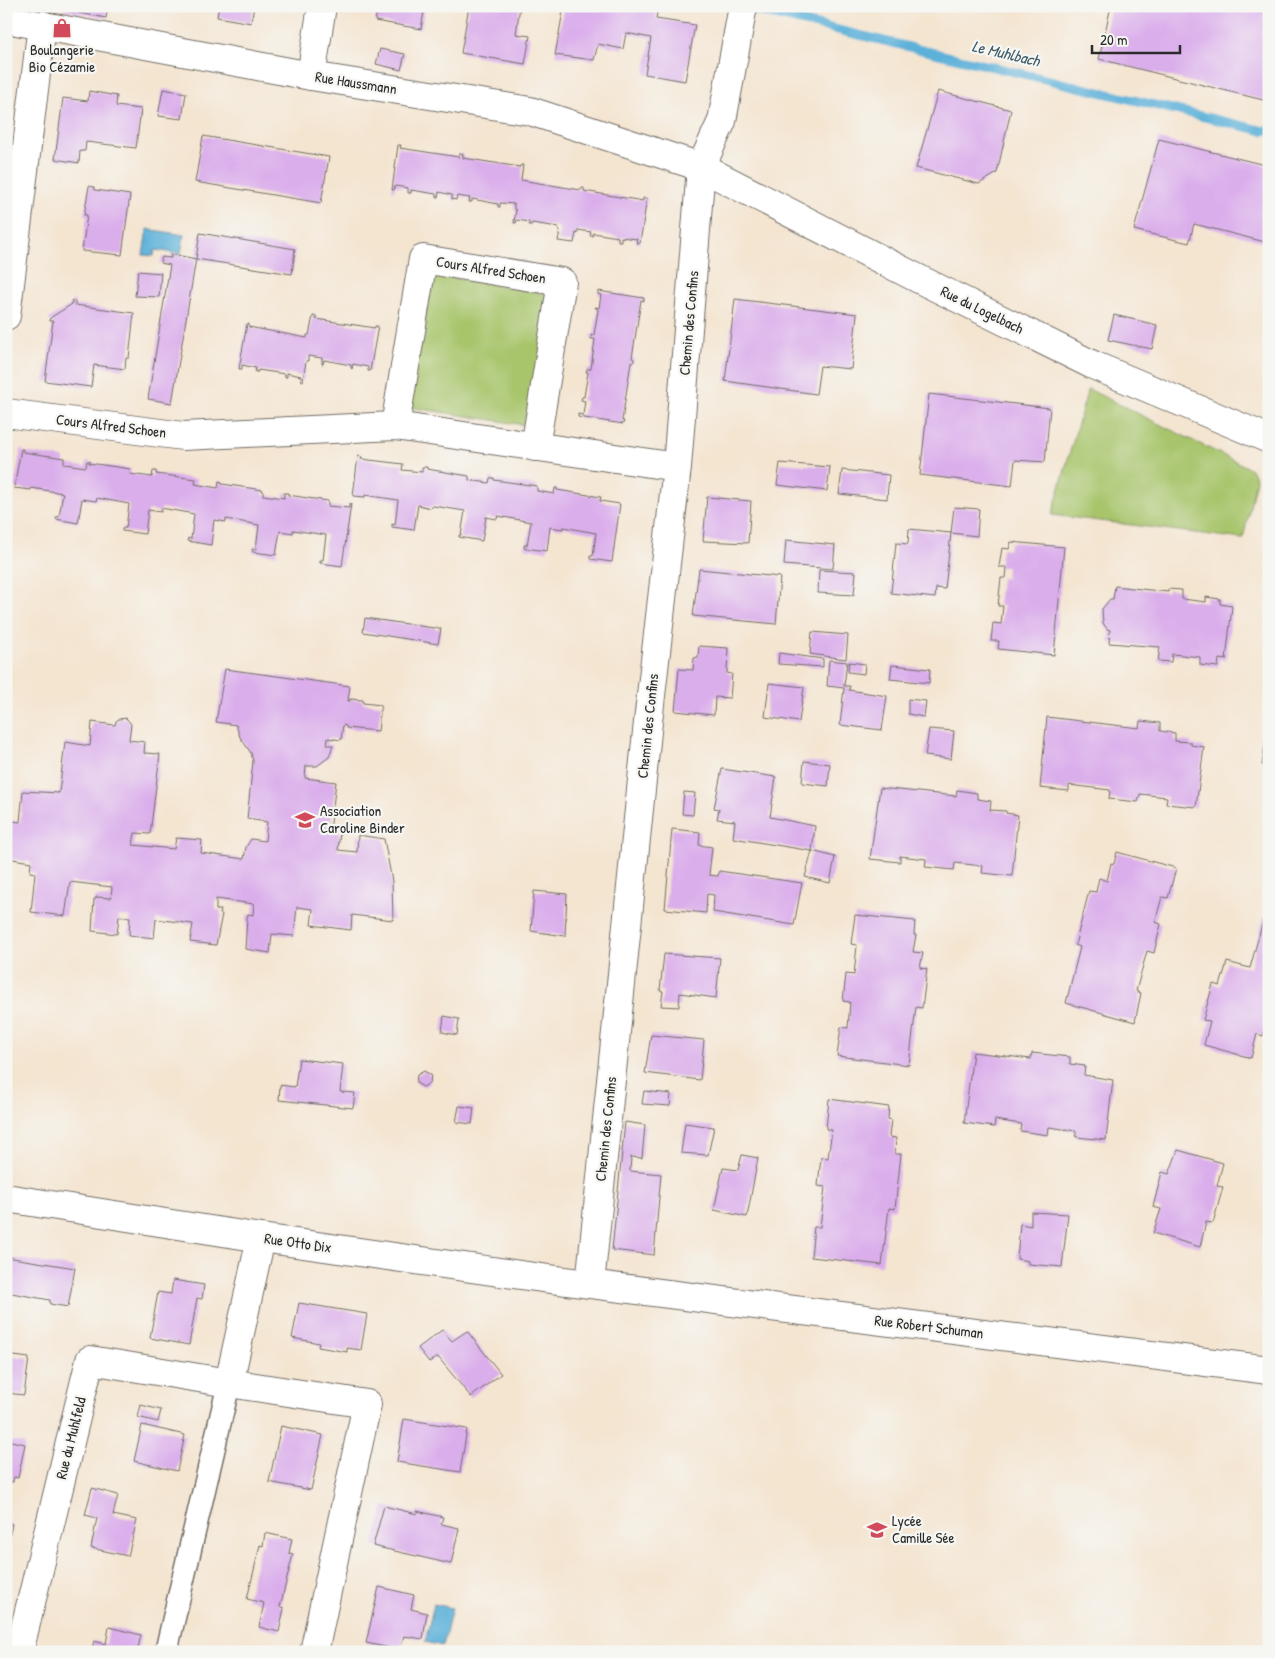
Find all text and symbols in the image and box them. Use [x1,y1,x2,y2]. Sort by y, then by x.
shop icon: Boulangerie Bio Cézamie [51,17,73,39]
scale bar [1092,22,1180,54]
text: 20 m [1100,29,1127,50]
water label: Le Muhlbach [970,35,1043,72]
place label: Boulangerie Bio Cézamie [29,39,95,77]
street label: Rue Haussmann [314,66,399,99]
street label: Cours Alfred Schoen [435,250,548,289]
street label: Chemin des Confins [673,270,704,376]
street label: Rue du Logelbach [937,280,1027,339]
street label: Cours Alfred Schoen [55,408,168,443]
street label: Chemin des Confins [632,672,663,779]
place label: Association Caroline Binder [320,800,405,838]
school or university icon: Association Caroline Binder [294,809,316,831]
street label: Chemin des Confins [590,1075,621,1182]
street label: Rue Otto Dix [263,1227,333,1258]
street label: Rue Robert Schuman [873,1309,985,1344]
street label: Rue du Muhlfeld [50,1394,91,1481]
place label: Lycée Camille Sée [892,1510,954,1548]
school or university icon: Lycée Camille Sée [866,1519,888,1541]

